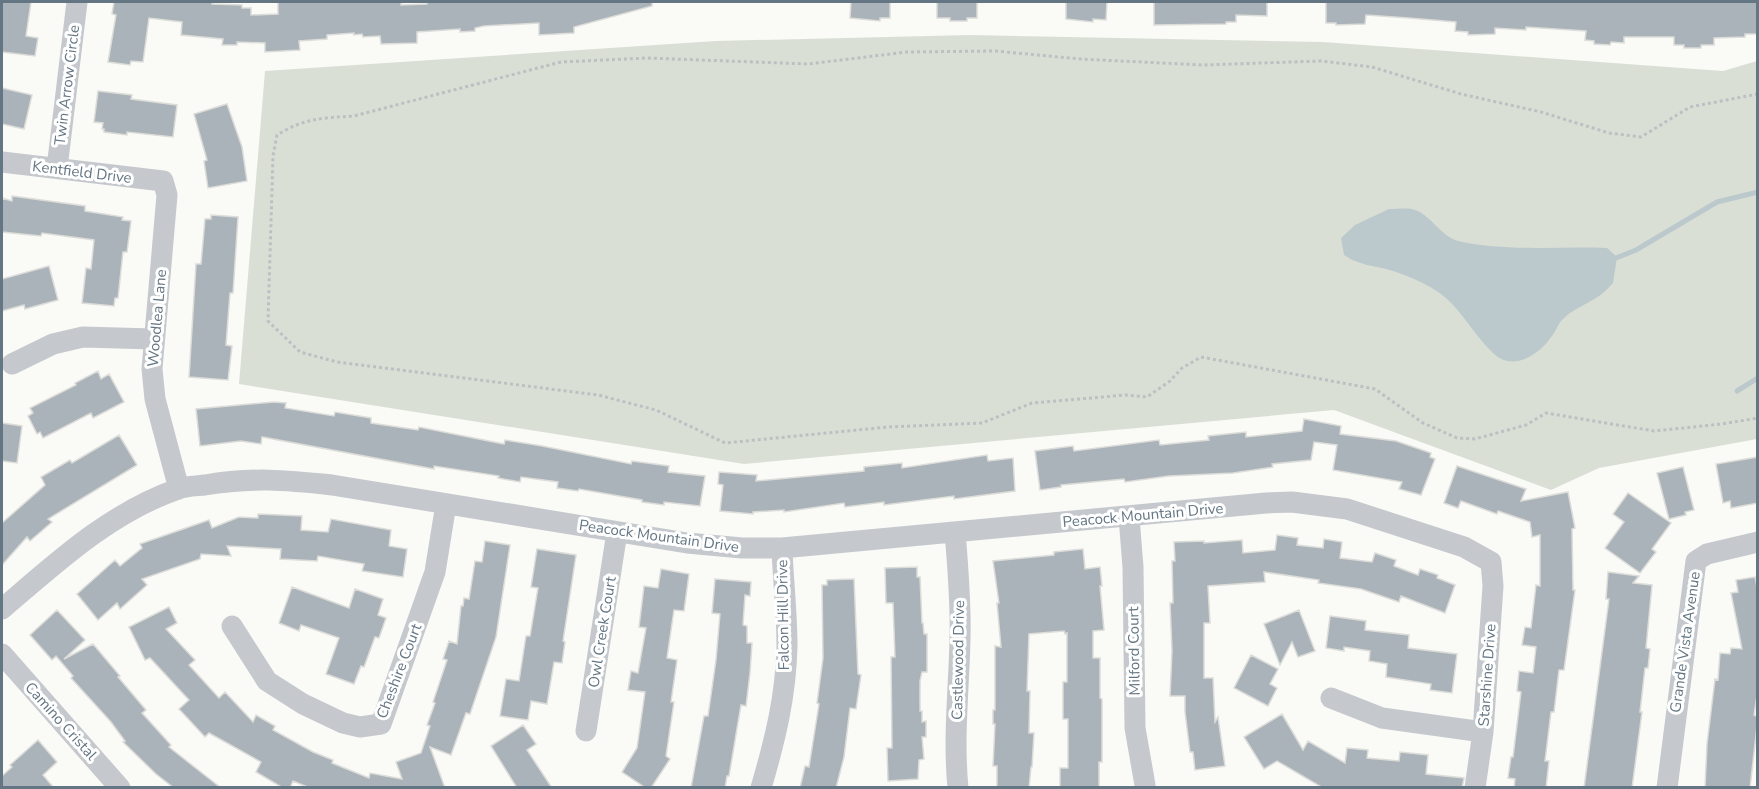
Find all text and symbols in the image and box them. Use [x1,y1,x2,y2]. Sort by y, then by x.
street label: Twin Arrow Circle [50,24,84,146]
street label: Kentfield Drive [31,156,133,188]
street label: Woodlea Lane [143,268,171,368]
street label: Peacock Mountain Drive [1062,498,1224,532]
street label: Peacock Mountain Drive [578,515,740,557]
street label: Falcon Hill Drive [772,559,794,671]
street label: Grande Vista Avenue [1665,570,1705,714]
street label: Owl Creek Court [583,574,621,689]
street label: Castlewood Drive [947,600,969,720]
street label: Milford Court [1123,606,1145,696]
street label: Cheshire Court [372,620,427,721]
street label: Starshine Drive [1473,623,1501,727]
street label: Camino Cristal [21,678,102,765]

